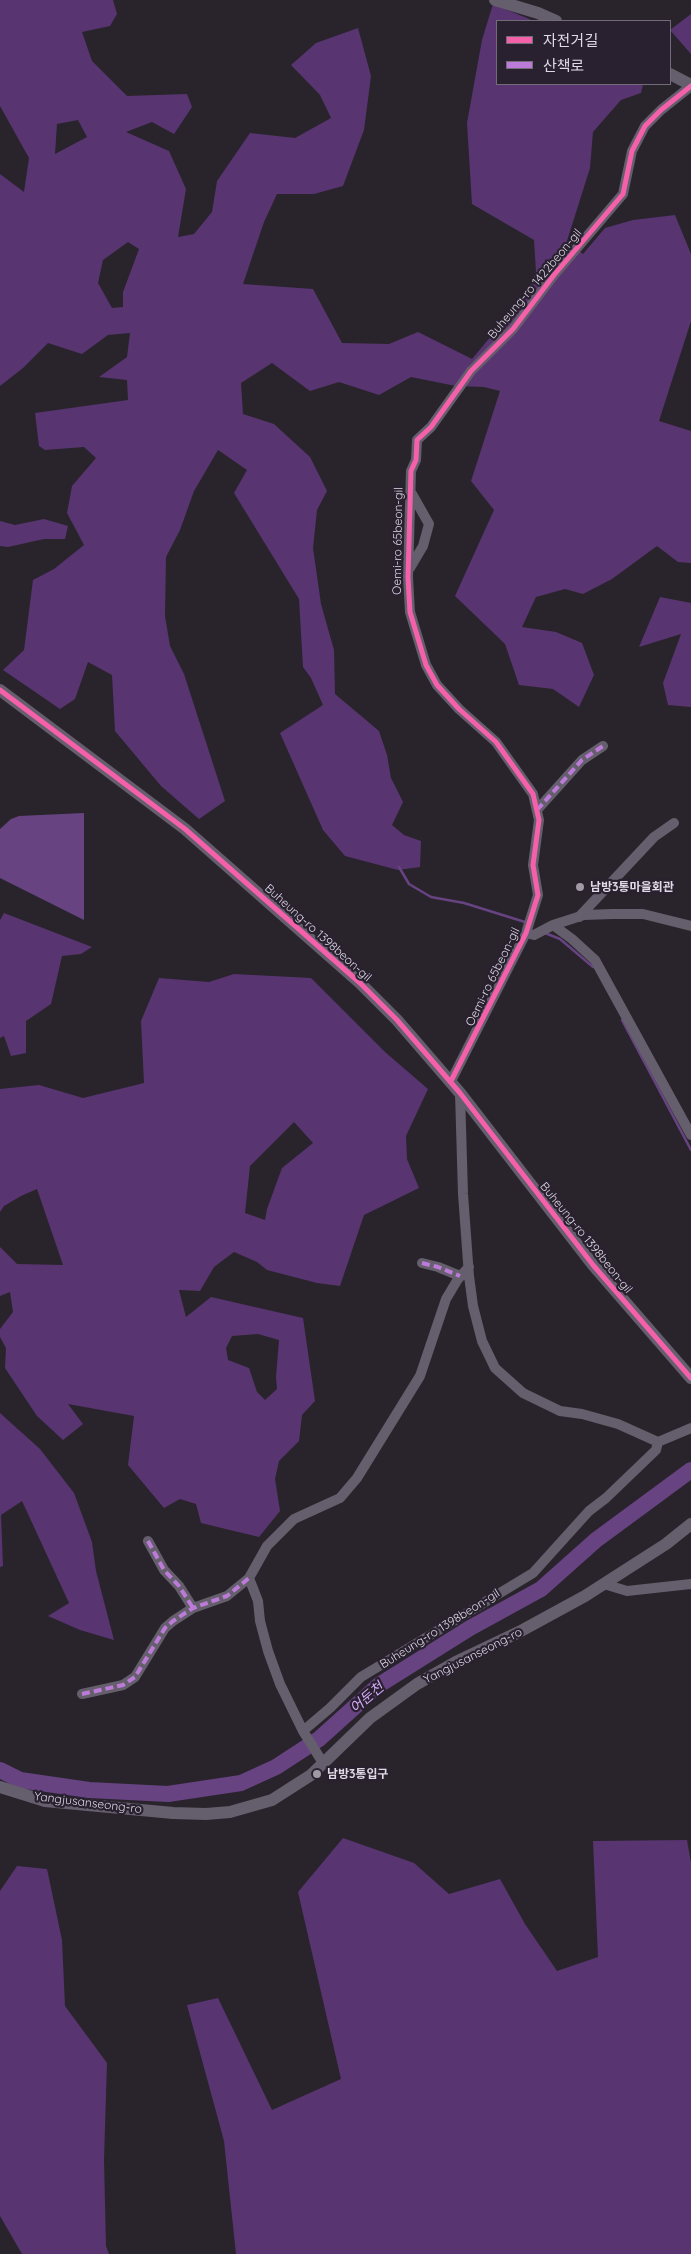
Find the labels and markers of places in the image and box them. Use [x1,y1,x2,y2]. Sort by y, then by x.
place label: 남방3통마을회관 [590,880,674,894]
marker: 남방3통마을회관 [574,881,586,893]
place label: 남방3통입구 [327,1767,389,1781]
marker: 남방3통입구 [311,1768,323,1780]

